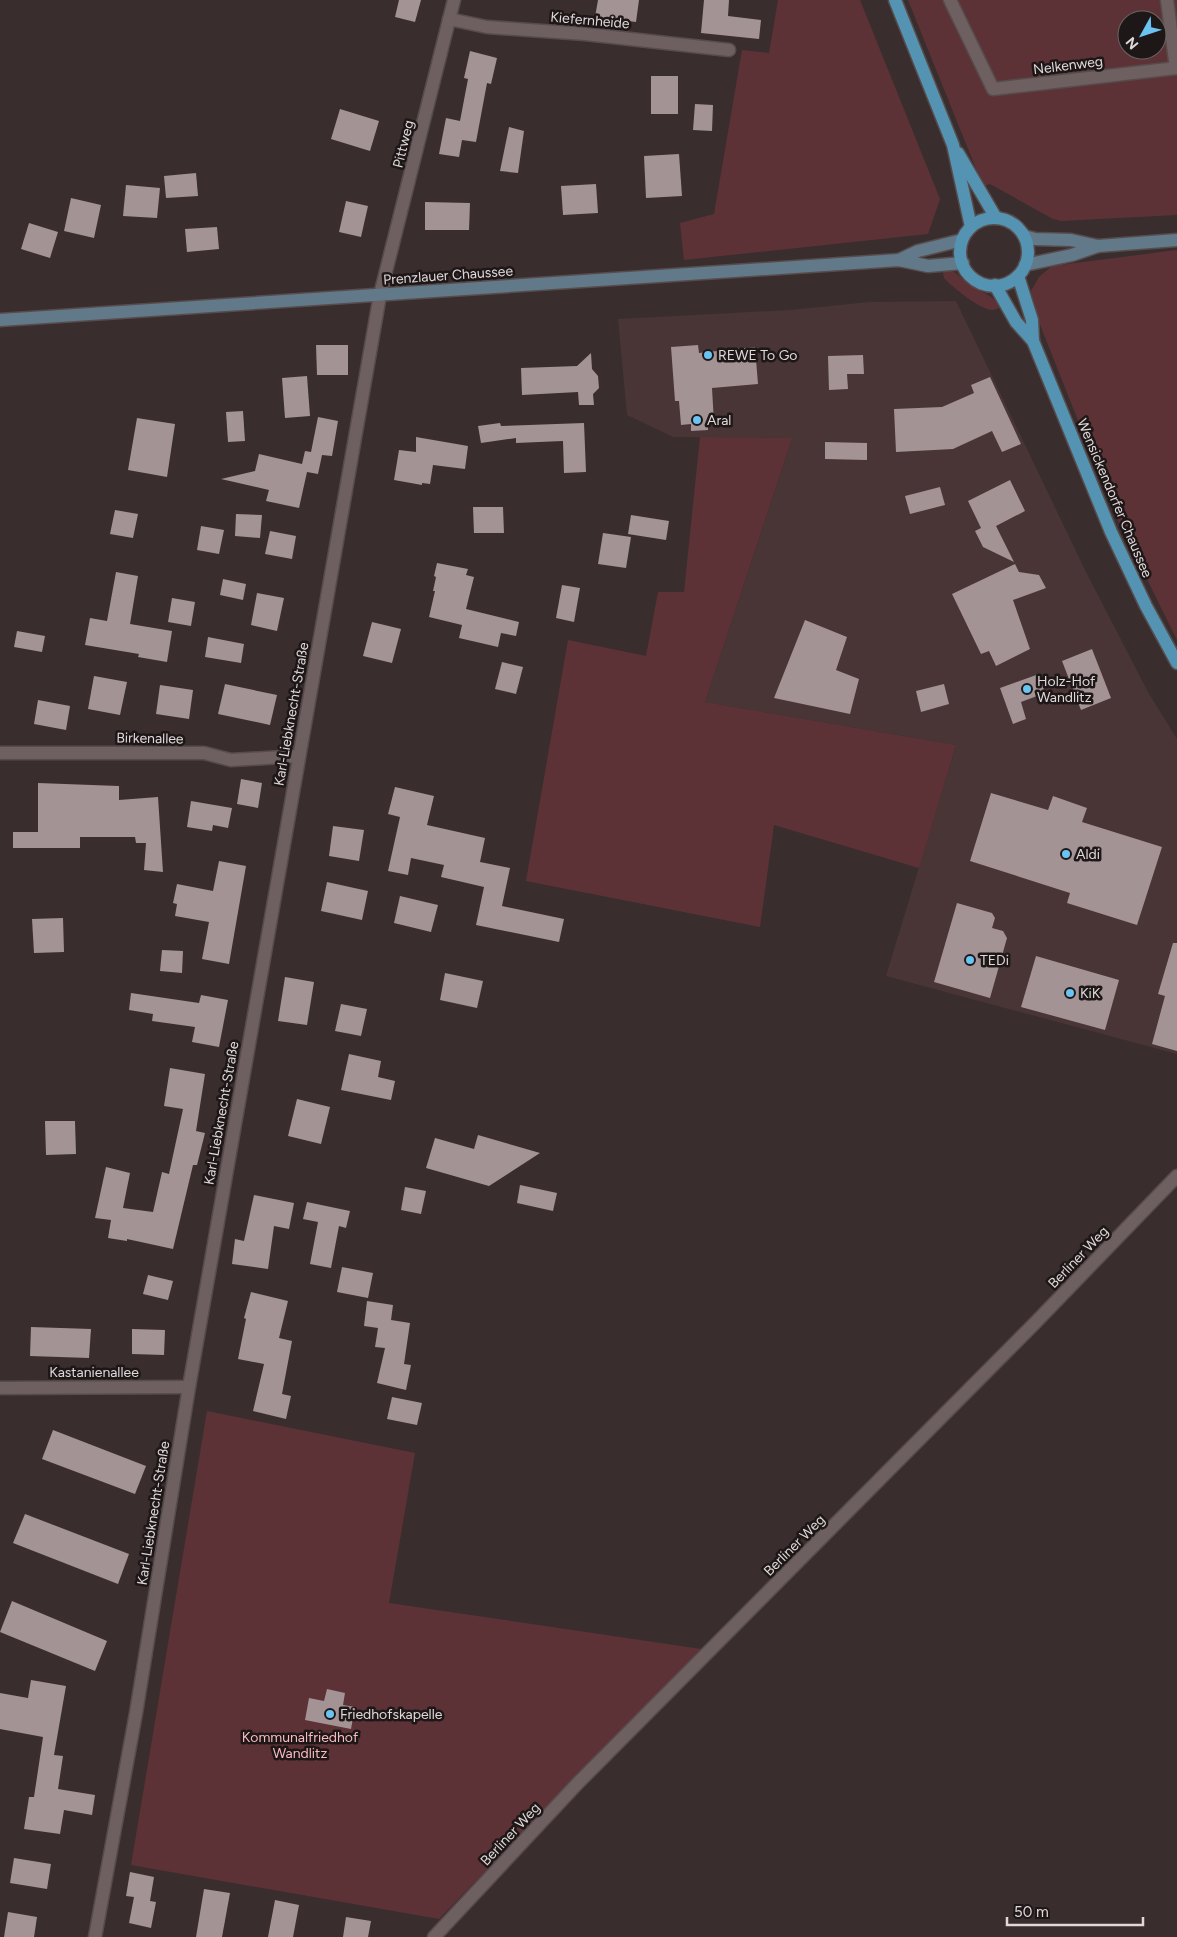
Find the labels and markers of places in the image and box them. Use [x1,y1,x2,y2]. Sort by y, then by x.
place label: REWE To Go [718,347,797,364]
marker: REWE To Go [702,349,714,361]
place label: Aral [707,412,731,429]
marker: Aral [691,414,703,426]
place label: Holz-Hof Wandlitz [1037,673,1096,706]
marker: Holz-Hof Wandlitz [1021,683,1033,695]
place label: Aldi [1076,846,1100,863]
marker: Aldi [1060,848,1072,860]
place label: TEDi [980,952,1009,969]
marker: TEDi [964,954,976,966]
place label: KiK [1080,985,1101,1002]
marker: KiK [1064,987,1076,999]
place label: Friedhofskapelle [340,1706,443,1723]
marker: Friedhofskapelle [324,1708,336,1720]

